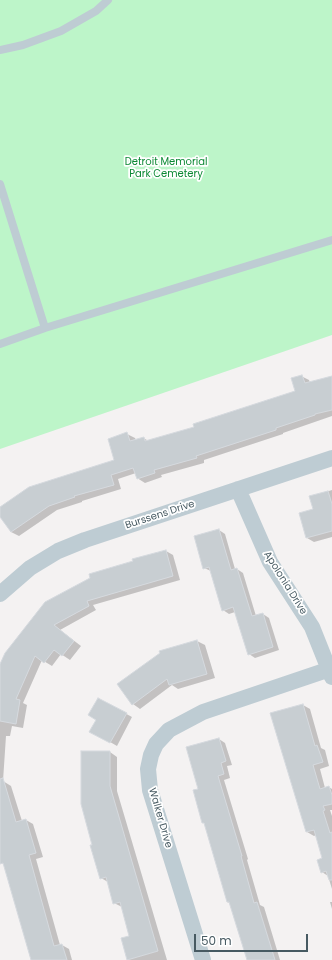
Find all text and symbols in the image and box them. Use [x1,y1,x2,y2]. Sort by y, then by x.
park label: Detroit Memorial Park Cemetery [125,156,207,180]
street label: Burssens Drive [124,498,196,532]
street label: Apolonia Drive [261,549,309,617]
street label: Walker Drive [146,787,174,849]
scale bar [196,926,310,952]
text: 50 m [201,932,232,949]

